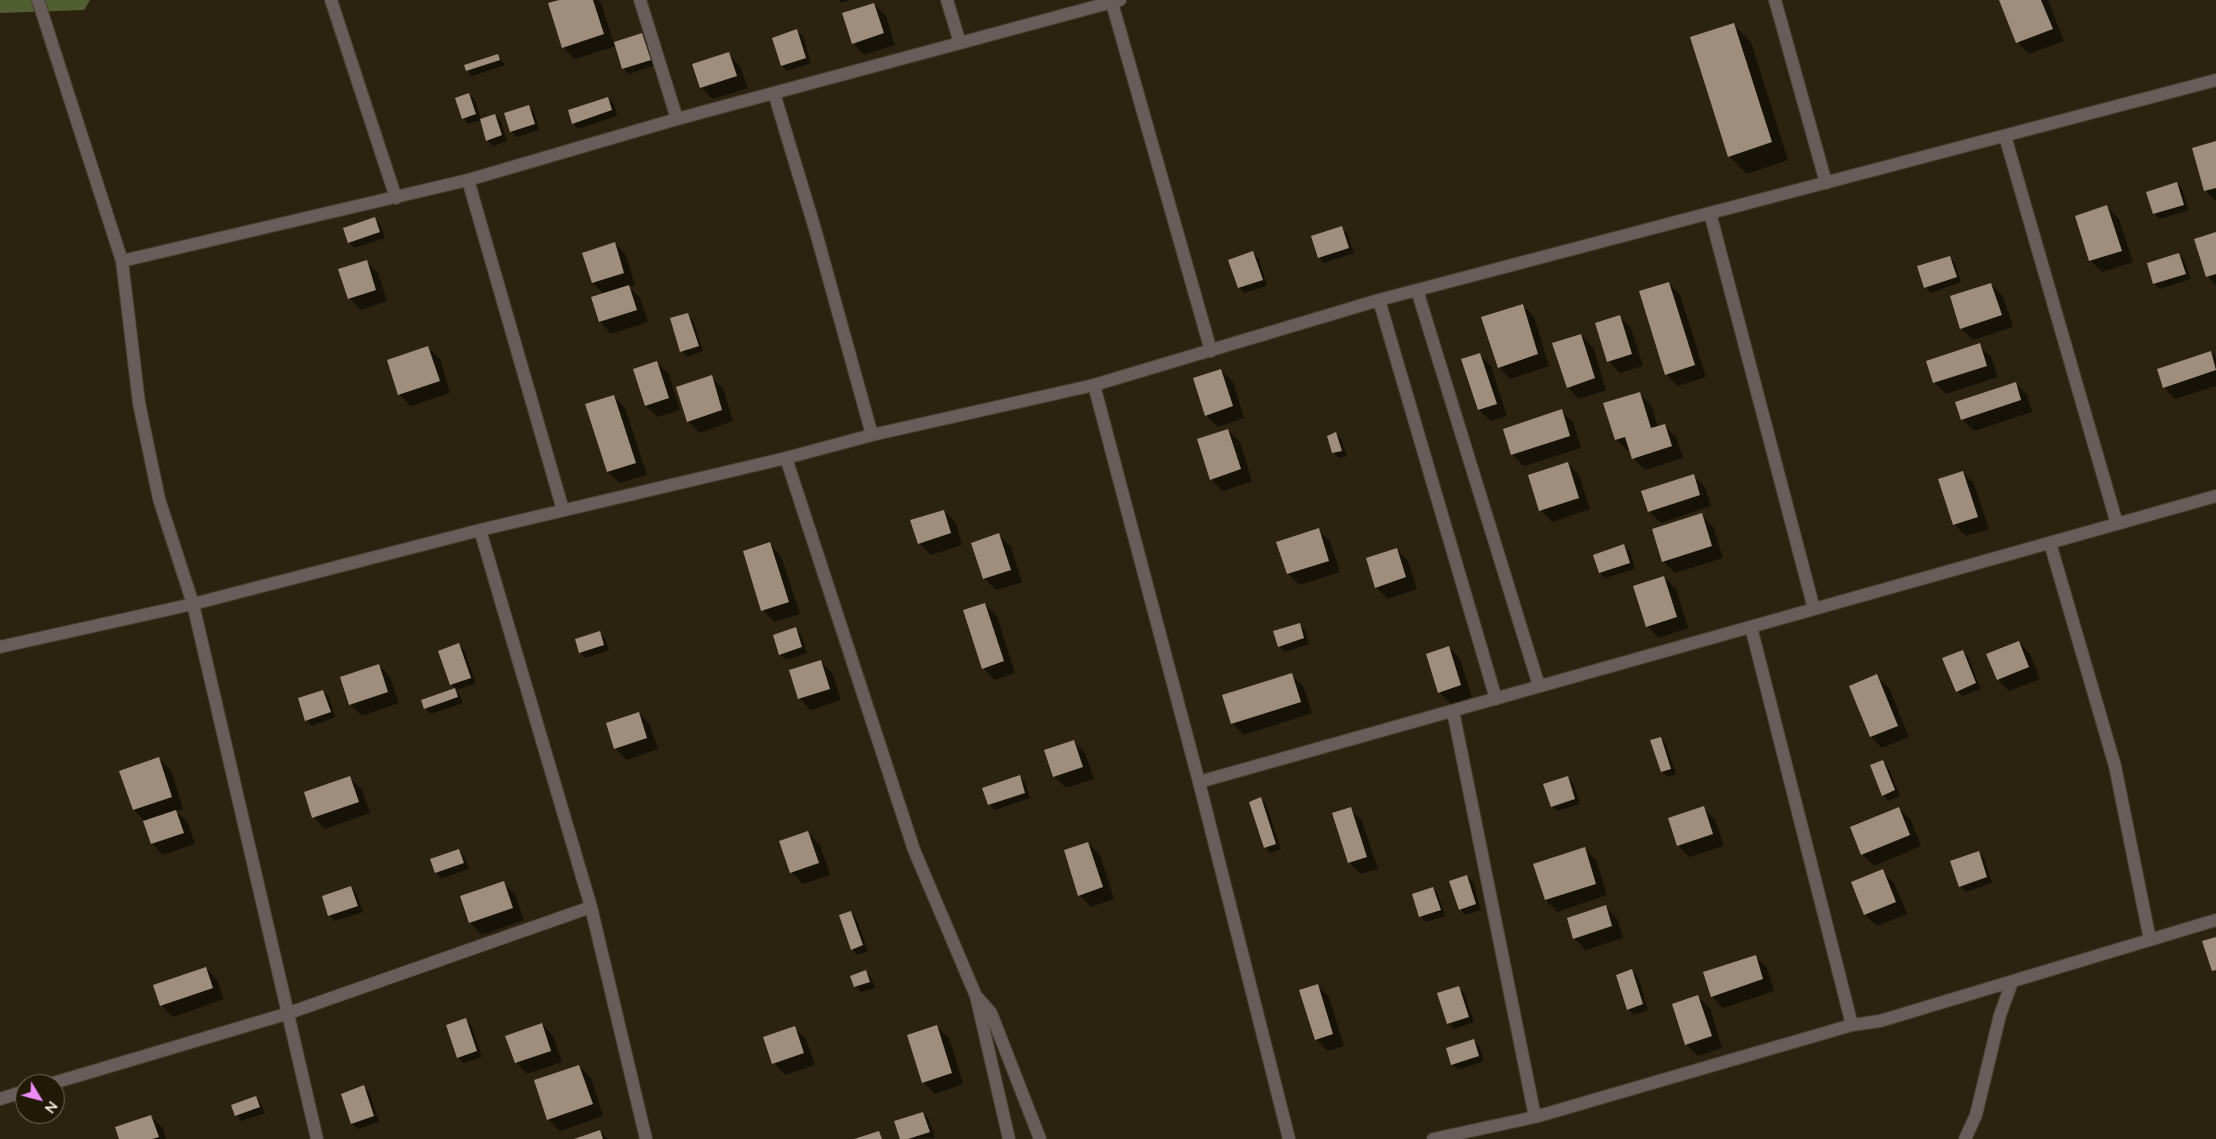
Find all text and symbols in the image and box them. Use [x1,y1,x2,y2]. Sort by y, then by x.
north arrow [15,1074,65,1124]
text: N [42,1098,62,1117]

